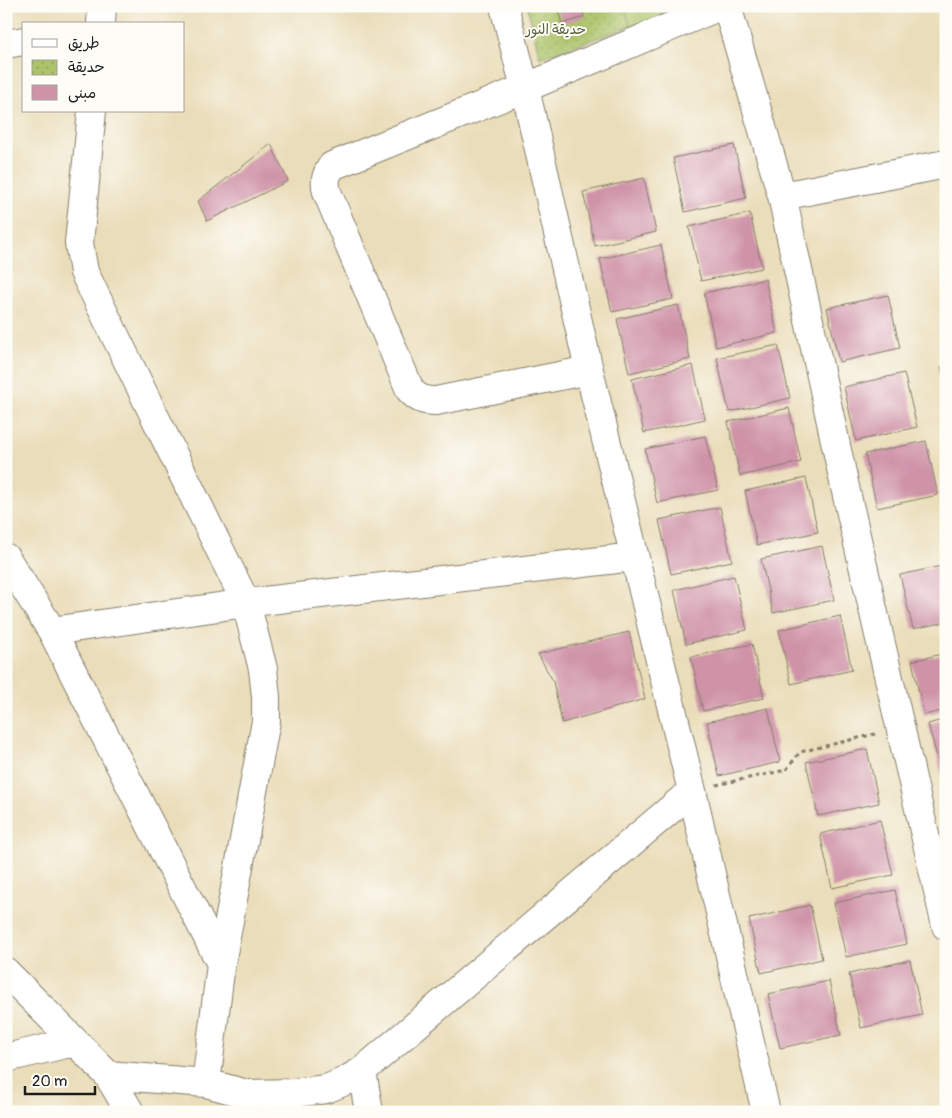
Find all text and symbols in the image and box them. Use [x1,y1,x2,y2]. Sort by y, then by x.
park label: حديقة النور [525,21,586,39]
legend [22,22,185,112]
text: طريق [68,34,100,53]
text: حديقة [68,58,105,77]
text: مبنى [68,84,96,103]
scale bar [25,1063,95,1095]
text: 20 m [32,1072,67,1091]

